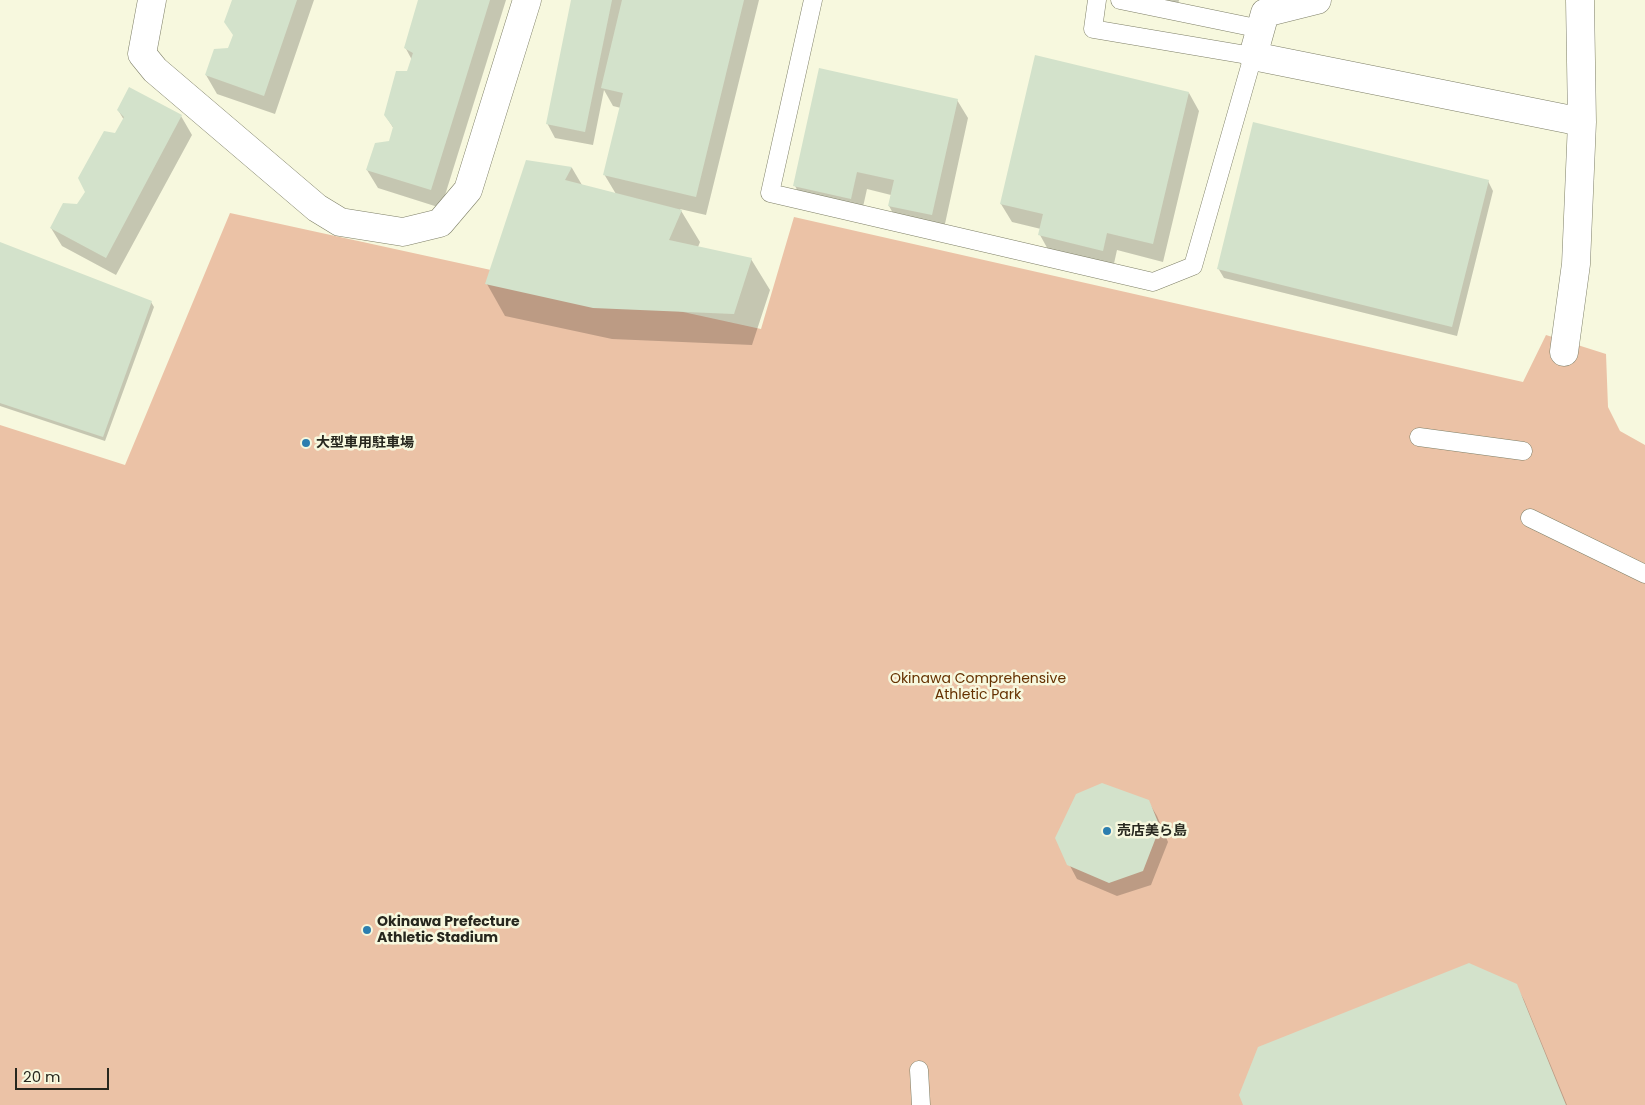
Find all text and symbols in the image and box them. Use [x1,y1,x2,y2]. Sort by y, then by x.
place label: 大型車用駐車場 [316,435,414,451]
marker: 大型車用駐車場 [300,437,312,449]
park label: Okinawa Comprehensive Athletic Park [890,671,1066,704]
place label: 売店美ら島 [1117,823,1187,839]
marker: 売店美ら島 [1101,825,1113,837]
place label: Okinawa Prefecture Athletic Stadium [377,914,520,946]
marker: Okinawa Prefecture Athletic Stadium [361,924,373,936]
scale bar [18,1058,111,1090]
text: 20 m [23,1066,61,1087]

